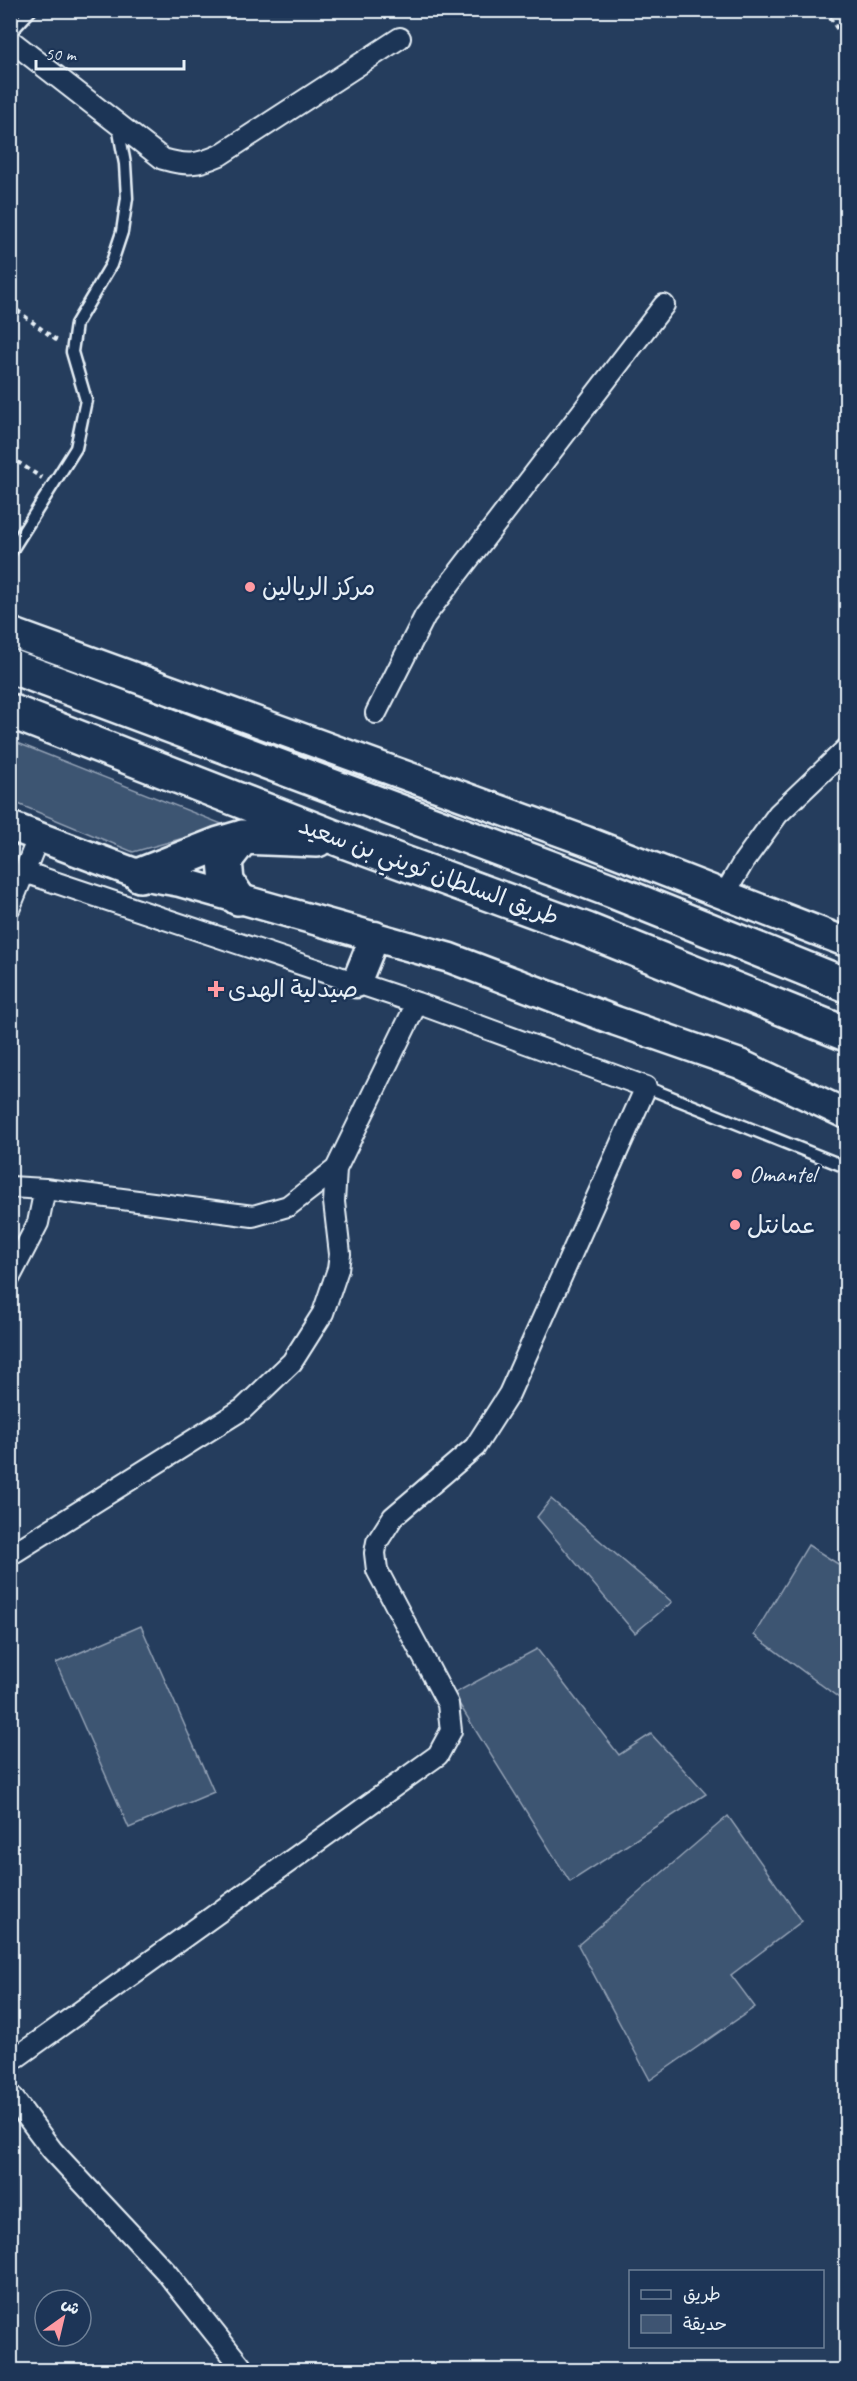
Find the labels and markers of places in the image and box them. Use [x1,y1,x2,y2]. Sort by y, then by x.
place label: مركز الريالين [262,572,375,602]
marker: مركز الريالين [243,580,257,594]
place label: صيدلية الهدى [228,974,358,1004]
marker: صيدلية الهدى [209,982,223,996]
place label: Omantel [749,1159,820,1189]
marker: Omantel [730,1167,744,1181]
place label: عمانتل [747,1210,816,1240]
marker: عمانتل [728,1218,742,1232]

